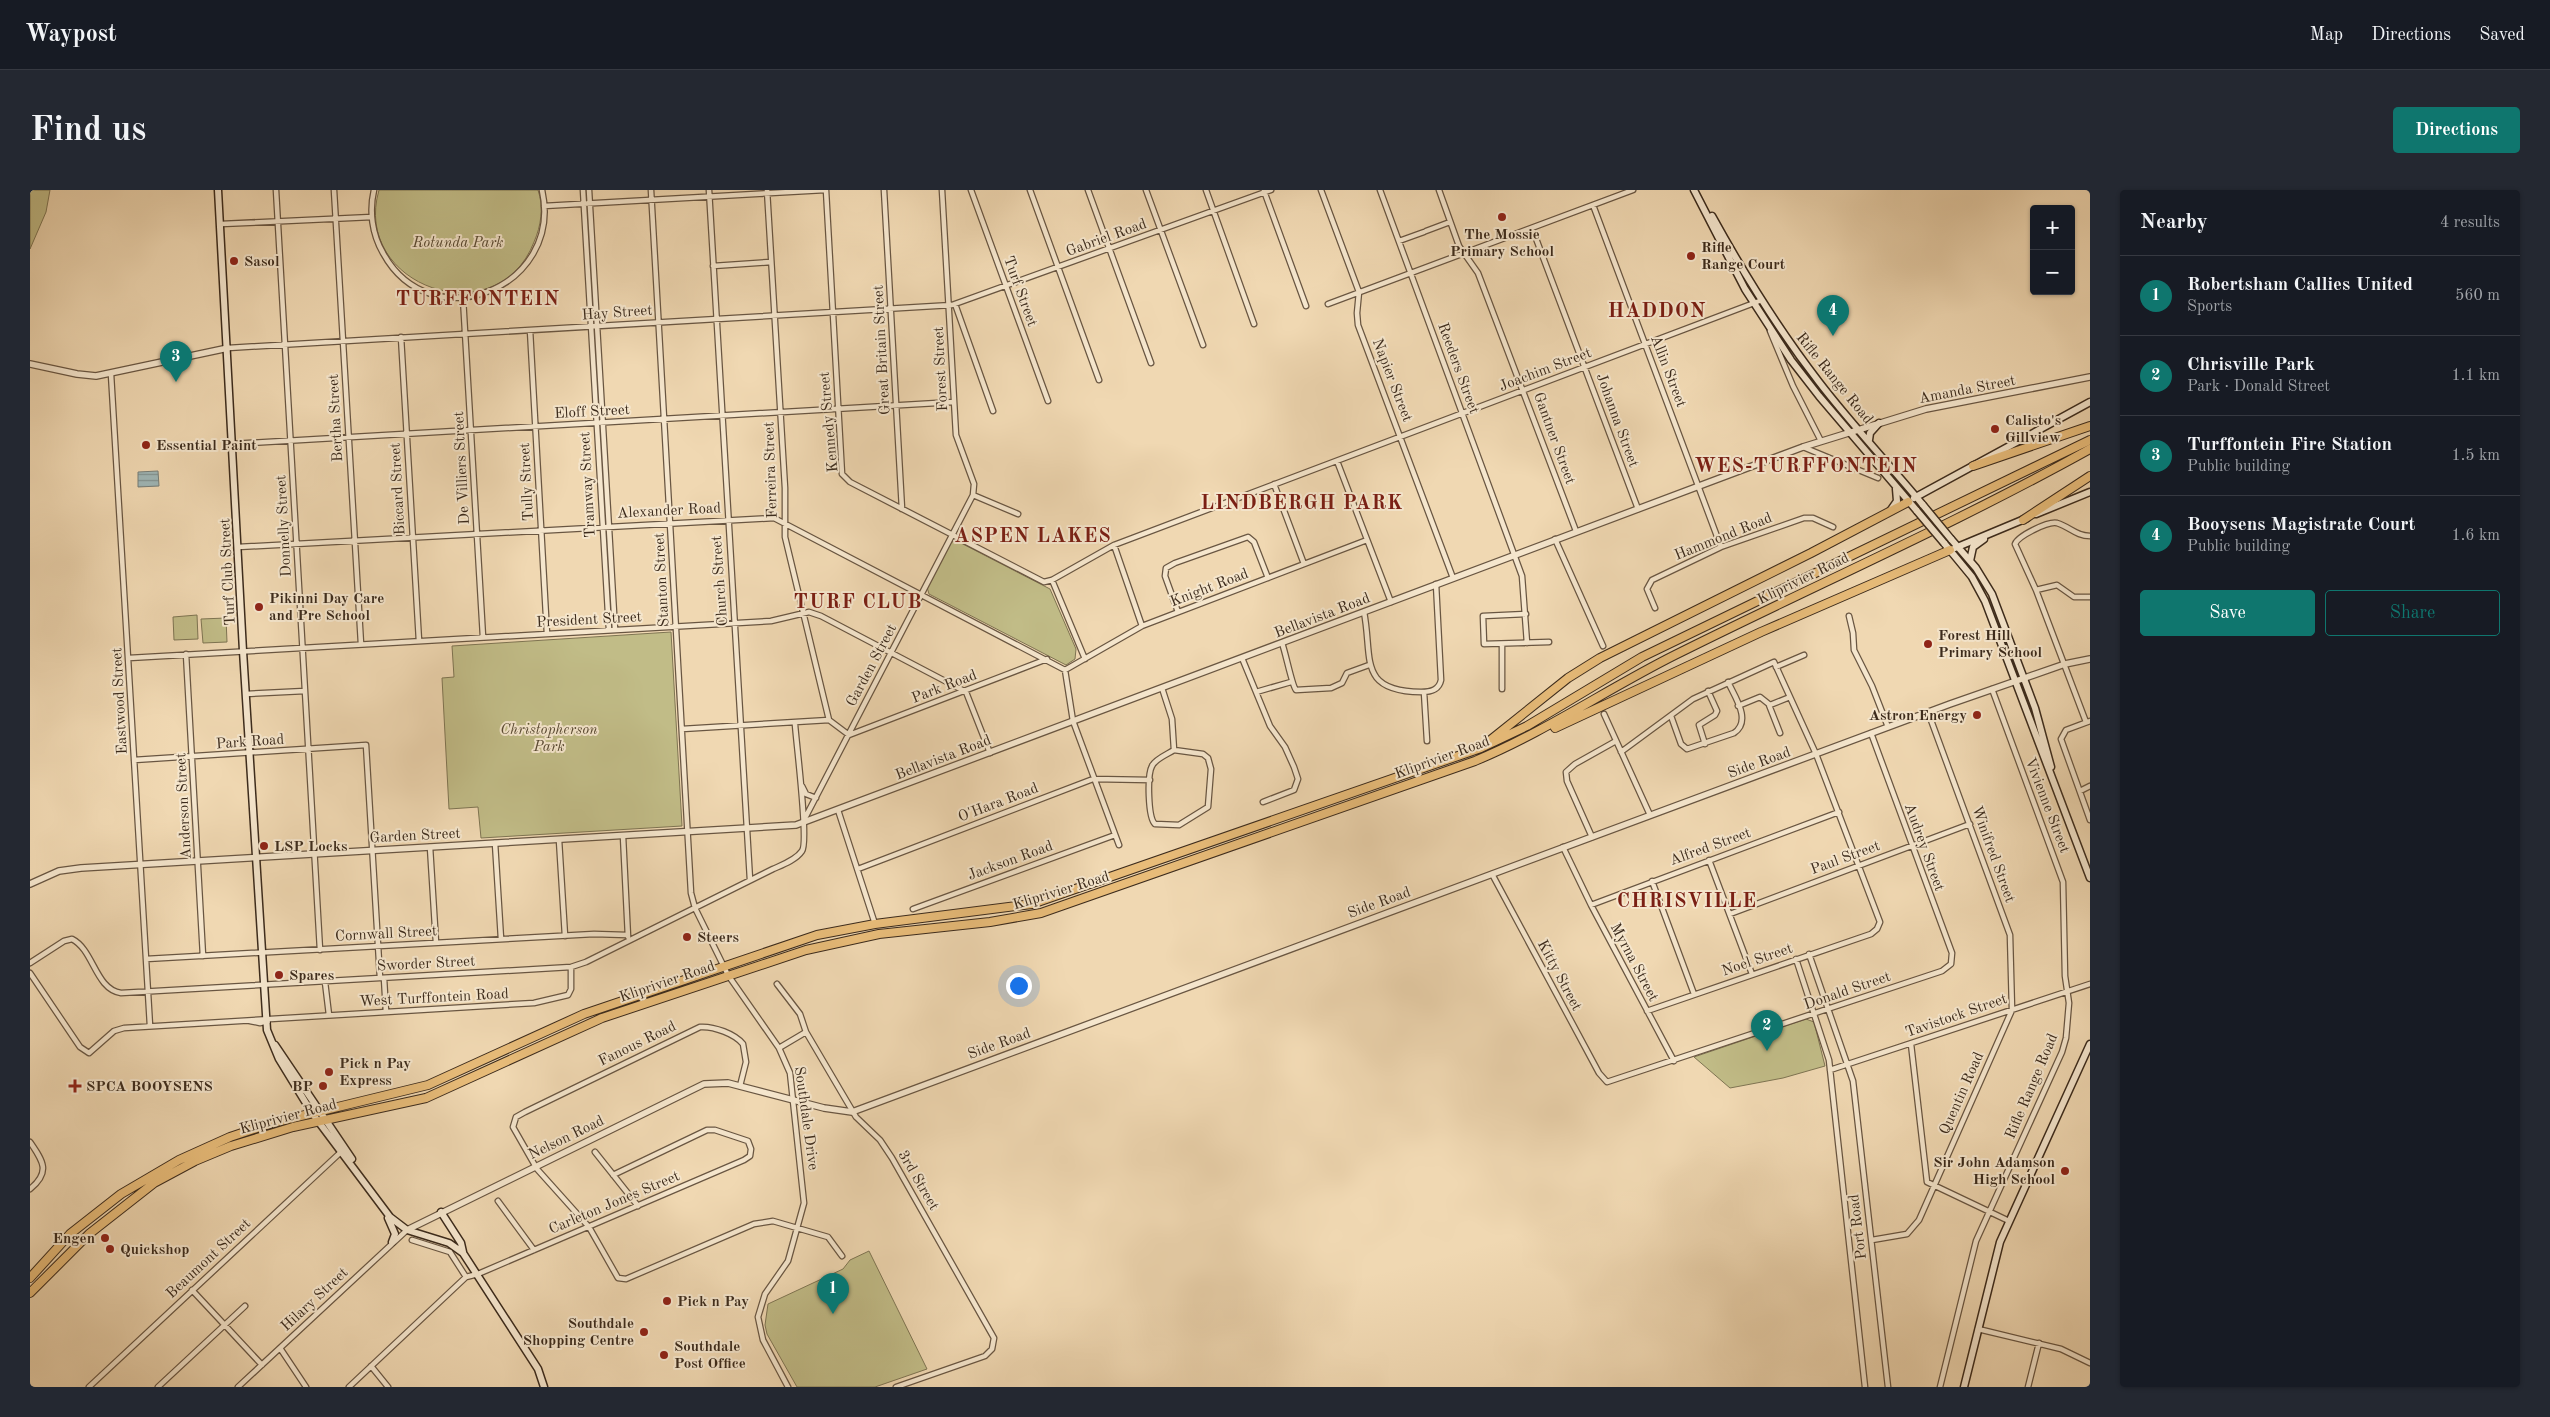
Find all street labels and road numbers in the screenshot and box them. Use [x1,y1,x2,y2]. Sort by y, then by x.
street label: Gabriel Road [1064,217,1149,260]
street label: Turf Street [1000,254,1039,329]
street label: Great Britain Street [872,285,893,415]
street label: Hay Street [581,304,653,323]
street label: Reeders Street [1434,321,1481,416]
street label: Forest Street [932,326,951,412]
street label: Rifle Range Road [1793,330,1875,428]
street label: Allin Street [1647,334,1688,410]
street label: Napier Street [1369,337,1414,424]
street label: Joachim Street [1497,346,1594,395]
street label: Kennedy Street [818,371,841,473]
street label: Johanna Street [1593,372,1641,469]
street label: Bertha Street [327,374,346,462]
street label: Amanda Street [1918,374,2017,407]
street label: Gantner Street [1530,391,1577,486]
street label: Eloff Street [554,403,630,422]
street label: De Villiers Street [452,411,473,525]
street label: Ferreira Street [762,421,781,519]
street label: Tramway Street [578,431,599,538]
street label: Biccard Street [389,442,408,536]
street label: Tully Street [518,442,537,522]
street label: Donnelly Street [274,474,295,577]
street label: Alexander Road [617,501,722,522]
street label: Hammond Road [1673,511,1775,564]
street label: Turf Club Street [218,518,239,626]
street label: Stanton Street [653,532,672,628]
street label: Church Street [710,535,731,627]
street label: Kliprivier Road [1755,551,1852,608]
street label: Knight Road [1168,567,1251,610]
street label: Bellavista Road [1273,591,1373,642]
street label: President Street [536,610,642,631]
street label: Garden Street [844,622,900,709]
street label: Eastwood Street [110,647,131,755]
street label: Park Road [910,668,979,707]
street label: Park Road [215,733,285,752]
street label: Bellavista Road [894,733,994,784]
street label: Kliprivier Road [1393,734,1492,783]
street label: Side Road [1726,745,1793,782]
street label: Anderson Street [174,752,195,859]
street label: Vivienne Street [2022,756,2072,855]
street label: O'Hara Road [956,781,1041,826]
street label: Audrey Street [1901,802,1946,893]
street label: Winifred Street [1968,804,2017,905]
street label: Alfred Street [1668,826,1753,869]
street label: Garden Street [369,827,461,846]
street label: Jackson Road [966,839,1055,884]
street label: Paul Street [1809,839,1882,878]
street label: Kliprivier Road [1011,870,1112,913]
street label: Side Road [1346,885,1413,922]
street label: Myrna Street [1607,921,1661,1004]
street label: Cornwall Street [335,924,438,945]
street label: Kitty Street [1534,938,1584,1014]
street label: Noel Street [1720,941,1795,980]
street label: Sworder Street [376,954,476,975]
street label: Kliprivier Road [618,959,717,1006]
street label: Donald Street [1802,970,1893,1013]
street label: West Turffontein Road [359,987,509,1010]
street label: Tavistock Street [1904,992,2009,1041]
street label: Fanous Road [596,1019,679,1070]
street label: Side Road [966,1026,1033,1063]
street label: Rifle Range Road [2003,1032,2061,1141]
street label: Quentin Road [1938,1050,1987,1137]
street label: Southdale Drive [791,1065,820,1171]
street label: Kliprivier Road [238,1097,339,1138]
street label: Nelson Road [526,1114,607,1163]
street label: 3rd Street [895,1148,941,1213]
street label: Carleton Jones Street [547,1169,682,1238]
street label: Port Road [1847,1193,1870,1260]
street label: Beaumont Street [164,1216,254,1302]
street label: Hilary Street [279,1265,351,1335]

